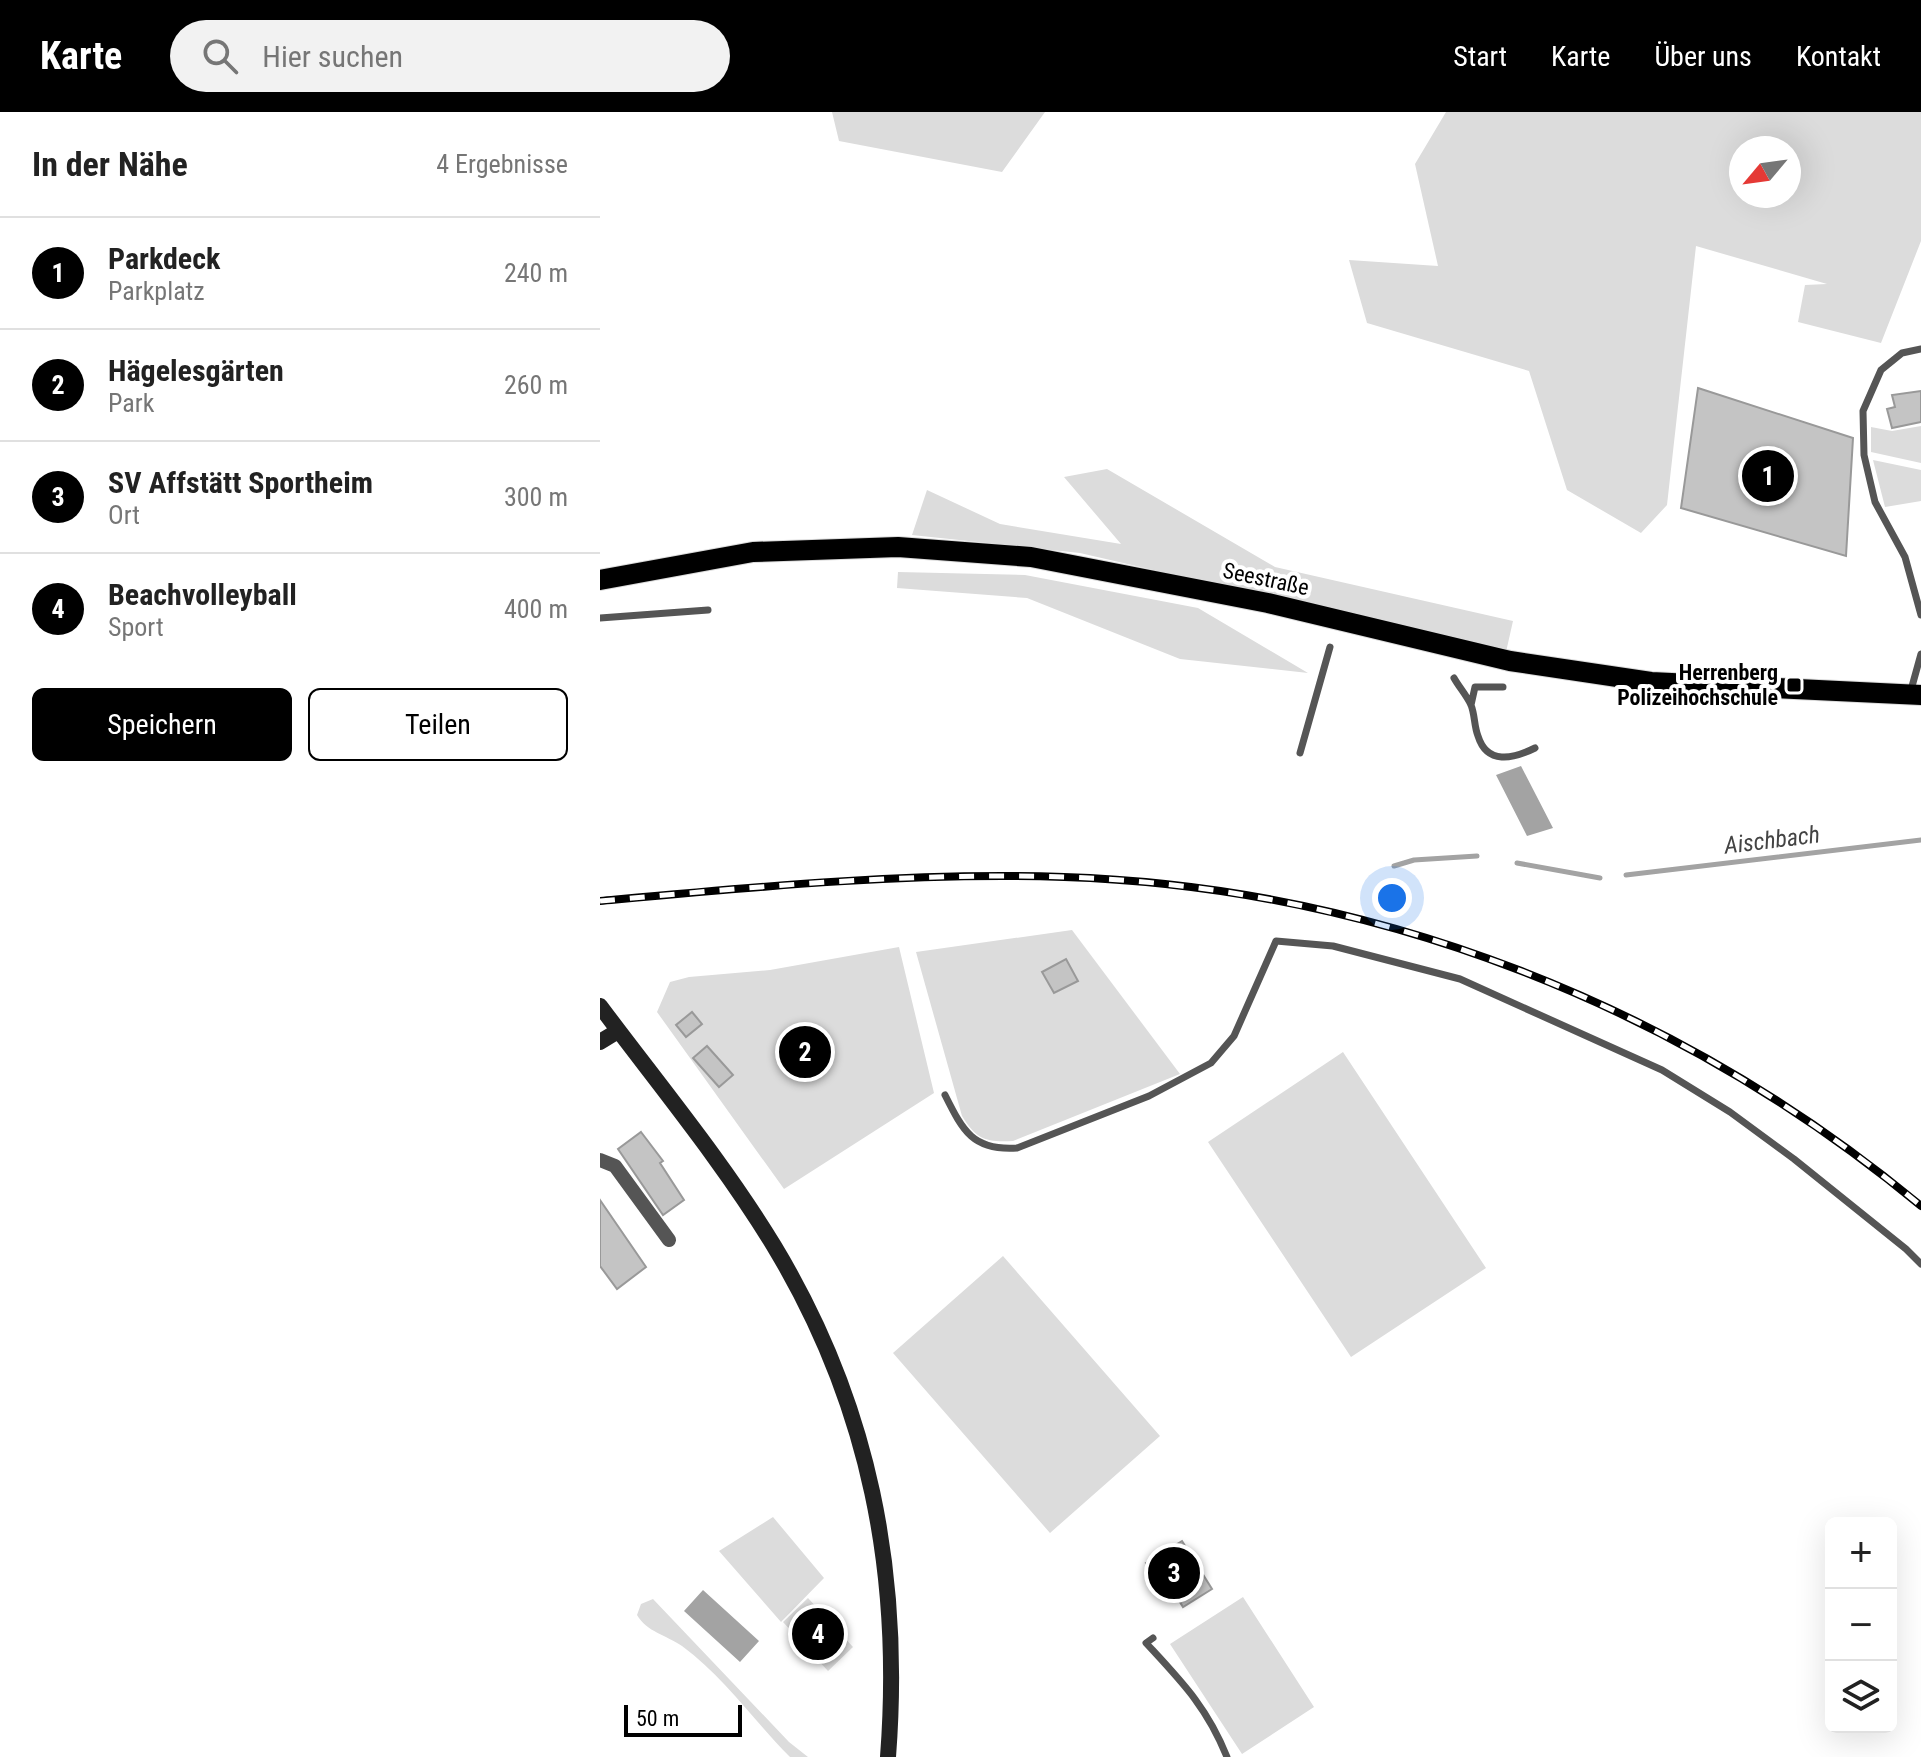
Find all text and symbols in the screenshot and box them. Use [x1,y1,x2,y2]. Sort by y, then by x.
search box [170,20,730,92]
text: Karte [40,34,122,78]
icon: search [198,34,242,78]
text: Hier suchen [262,39,403,74]
text: Start [1453,40,1507,73]
text: Karte [1551,40,1610,73]
text: Über uns [1654,40,1752,73]
text: Kontakt [1796,40,1881,73]
north arrow [1729,136,1801,208]
text: In der Nähe [32,144,188,184]
text: 4 Ergebnisse [436,149,568,179]
text: Parkdeck [108,241,220,276]
text: 1 [51,258,65,288]
text: 240 m [504,258,568,288]
text: Parkplatz [108,276,205,306]
text: Hägelesgärten [108,353,284,388]
text: 2 [51,370,65,400]
text: 260 m [504,370,568,400]
text: Park [108,388,154,418]
pin: 1 [1742,446,1794,506]
text: SV Affstätt Sportheim [108,465,373,500]
text: 3 [51,482,65,512]
text: 300 m [504,482,568,512]
text: Ort [108,500,140,530]
street label: Seestraße [1221,558,1311,600]
text: Beachvolleyball [108,577,297,612]
text: 4 [51,594,65,624]
text: 400 m [504,594,568,624]
text: Sport [108,612,164,642]
place label: Herrenberg Polizeihochschule [1617,660,1778,710]
marker: Herrenberg Polizeihochschule [1785,676,1803,694]
button: Speichern [32,688,292,761]
button: Teilen [308,688,568,761]
water label: Aischbach [1722,820,1821,860]
your location [1372,878,1412,918]
pin: 2 [779,1022,831,1082]
map controls [1825,1517,1897,1733]
button: + [1825,1517,1897,1589]
pin: 3 [1148,1543,1200,1603]
button: − [1825,1589,1897,1661]
pin: 4 [792,1604,844,1664]
button: layers [1825,1661,1897,1733]
scale bar [624,1701,742,1737]
text: 50 m [636,1706,679,1731]

